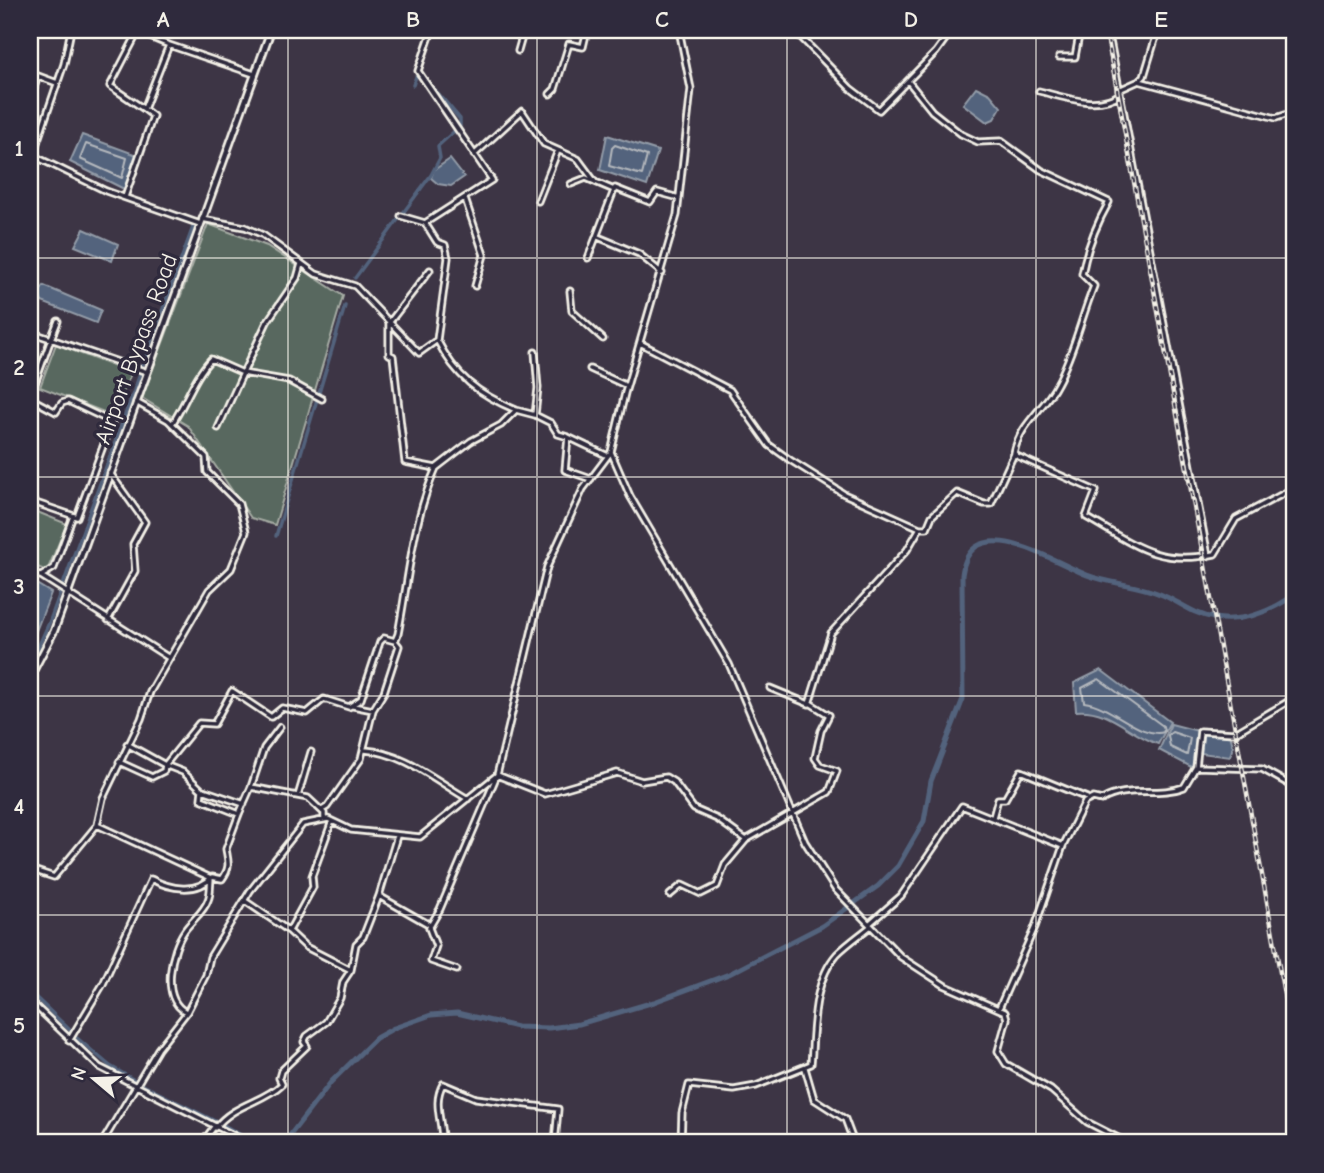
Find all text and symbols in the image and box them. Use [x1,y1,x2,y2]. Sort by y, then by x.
text: A [157,6,170,33]
text: B [406,6,420,33]
text: C [655,6,669,33]
text: D [904,6,918,33]
text: E [1154,6,1168,33]
text: 1 [14,135,24,162]
street label: Airport Bypass Road [89,250,183,448]
text: 2 [13,354,25,381]
text: 3 [13,573,25,600]
text: 4 [14,793,25,820]
text: 5 [13,1012,25,1039]
north arrow [60,1044,130,1114]
text: N [66,1064,91,1083]

